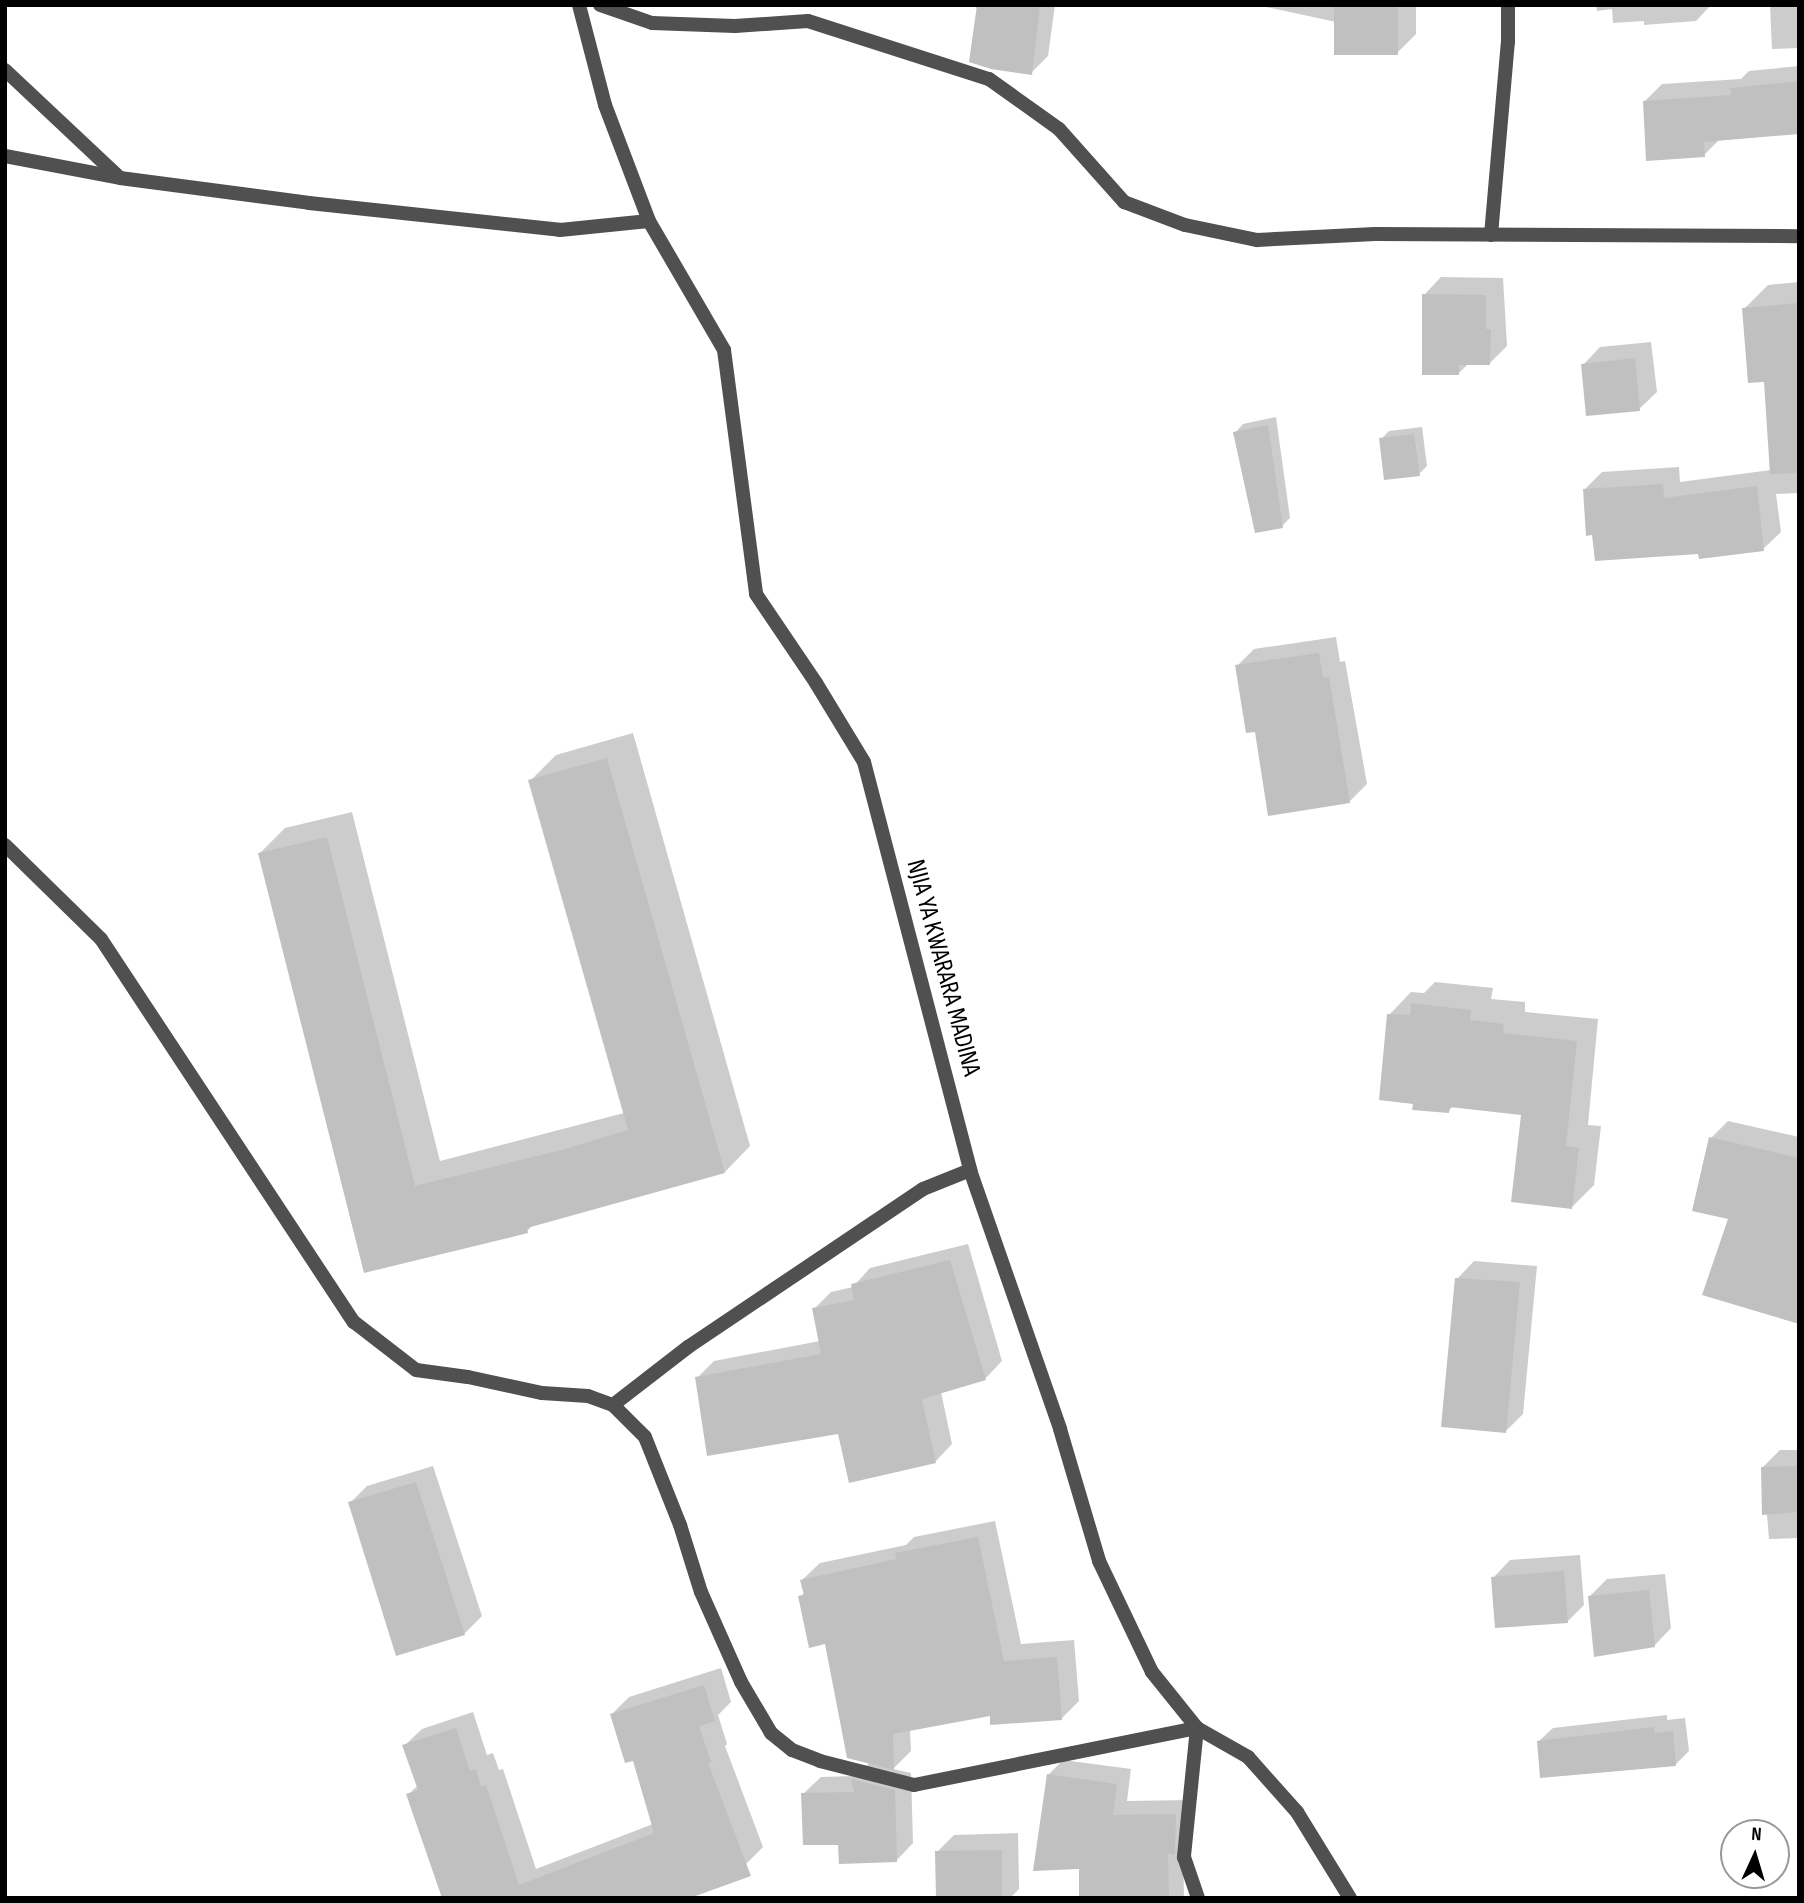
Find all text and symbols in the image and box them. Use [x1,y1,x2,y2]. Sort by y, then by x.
street label: NJIA YA KWARARA MADINA [899,856,987,1080]
north arrow [1720,1819,1790,1889]
text: N [1750,1823,1762,1846]

